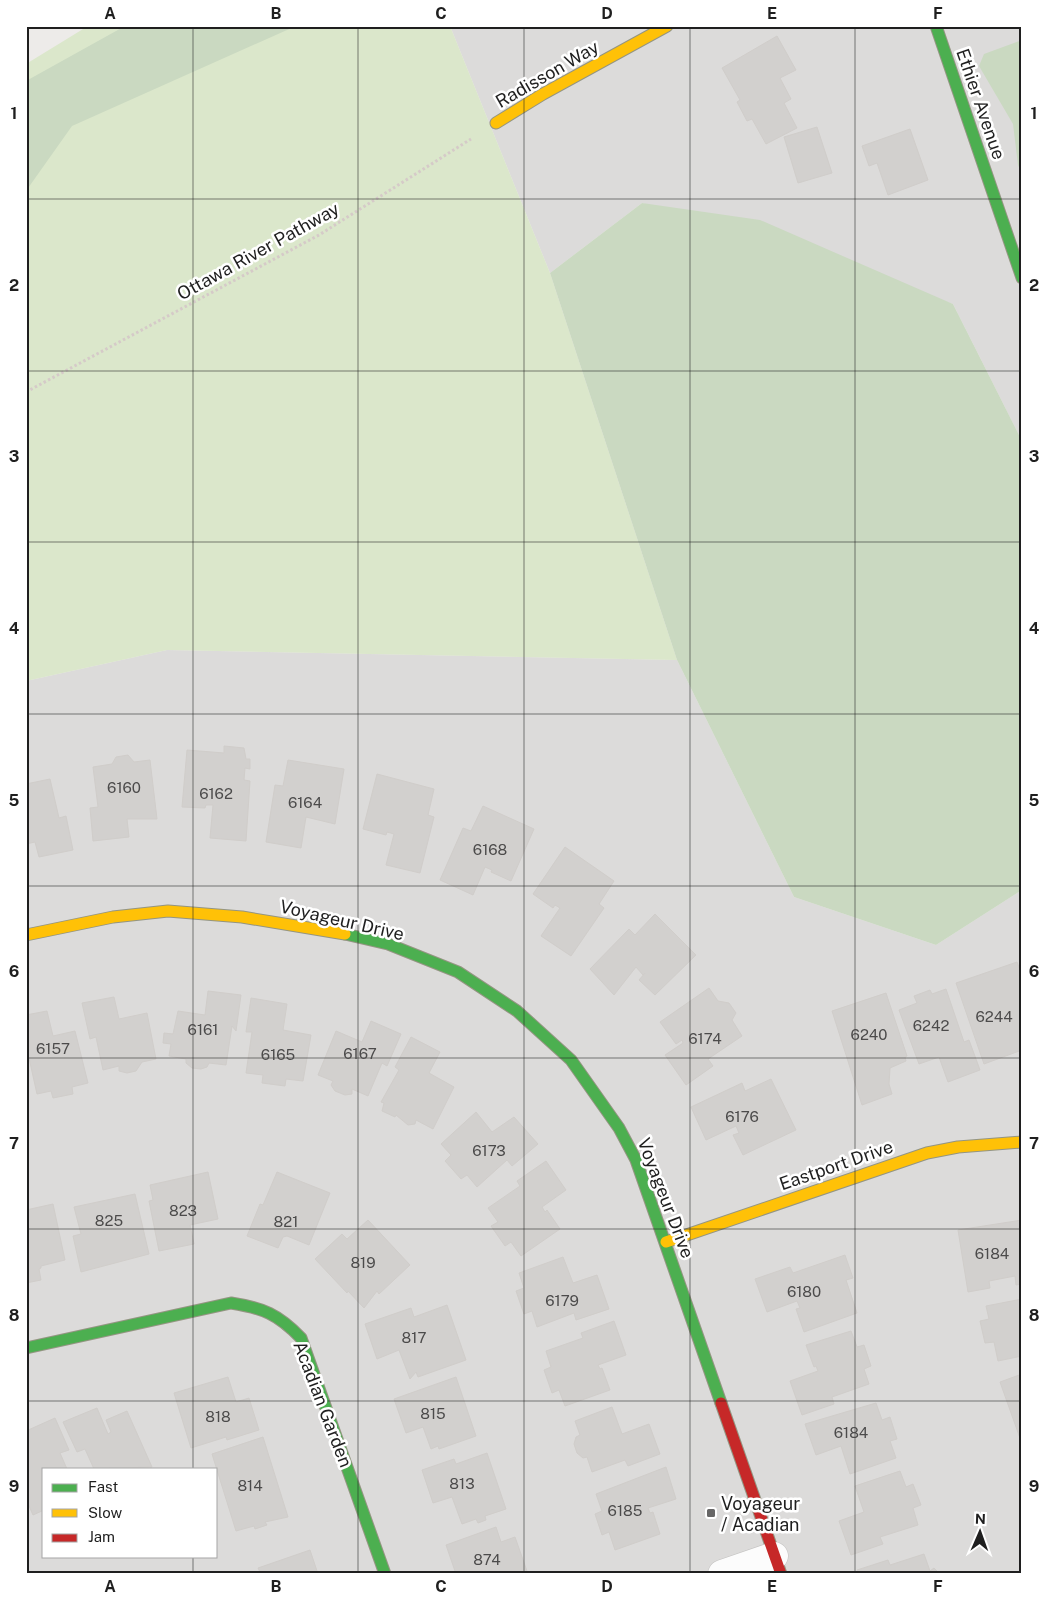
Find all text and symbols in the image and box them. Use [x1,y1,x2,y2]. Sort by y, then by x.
text: A [104,4,116,23]
text: B [271,4,282,23]
text: C [435,4,447,23]
text: D [601,4,613,23]
text: E [767,4,777,23]
text: F [933,4,943,23]
street label: Radisson Way [492,36,603,112]
street label: Ethier Avenue [952,46,1010,162]
text: 1 [11,104,17,123]
text: 1 [1031,104,1037,123]
street label: Ottawa River Pathway [173,198,343,304]
text: 2 [9,276,19,295]
text: 2 [1029,276,1039,295]
text: 3 [9,447,19,466]
text: 3 [1029,447,1039,466]
text: 4 [9,619,20,638]
text: 4 [1029,619,1040,638]
house number: 6160 [107,779,141,796]
house number: 6162 [199,785,233,802]
text: 5 [9,791,20,810]
text: 5 [1029,791,1040,810]
house number: 6164 [288,794,322,811]
house number: 6168 [473,841,507,858]
street label: Voyageur Drive [278,896,406,944]
text: 6 [9,962,19,981]
text: 6 [1029,962,1039,981]
house number: 6244 [975,1008,1013,1025]
house number: 6242 [913,1017,949,1034]
house number: 6161 [188,1021,218,1038]
house number: 6240 [851,1026,887,1043]
house number: 6174 [688,1030,722,1047]
house number: 6157 [36,1040,70,1057]
house number: 6167 [343,1045,377,1062]
house number: 6165 [261,1046,295,1063]
house number: 6176 [725,1108,759,1125]
text: 7 [9,1134,19,1153]
text: 7 [1029,1134,1039,1153]
street label: Voyageur Drive [633,1135,699,1261]
street label: Eastport Drive [776,1136,896,1194]
house number: 6173 [472,1142,506,1159]
house number: 823 [169,1202,197,1219]
house number: 825 [95,1212,123,1229]
house number: 821 [274,1213,298,1230]
house number: 6184 [975,1245,1009,1262]
house number: 819 [350,1254,376,1271]
house number: 6180 [787,1283,821,1300]
house number: 6179 [545,1292,579,1309]
text: 8 [9,1306,20,1325]
text: 8 [1029,1306,1040,1325]
house number: 817 [402,1329,426,1346]
street label: Acadian Garden [289,1338,357,1470]
house number: 815 [420,1405,446,1422]
house number: 818 [205,1408,231,1425]
house number: 6184 [834,1424,868,1441]
legend [42,1468,218,1558]
house number: 813 [449,1475,475,1492]
text: 9 [9,1477,19,1496]
house number: 814 [237,1477,263,1494]
text: 9 [1029,1477,1039,1496]
text: Fast [88,1478,118,1495]
place label: Voyageur / Acadian [721,1493,800,1535]
house number: 6185 [608,1502,642,1519]
text: Slow [88,1504,123,1521]
marker: Voyageur / Acadian [705,1507,717,1519]
north arrow [956,1508,1006,1558]
text: N [975,1511,986,1527]
text: Jam [88,1528,115,1545]
house number: 874 [473,1551,501,1568]
text: A [104,1577,116,1596]
text: B [271,1577,282,1596]
text: C [435,1577,447,1596]
text: D [601,1577,613,1596]
text: E [767,1577,777,1596]
text: F [933,1577,943,1596]

